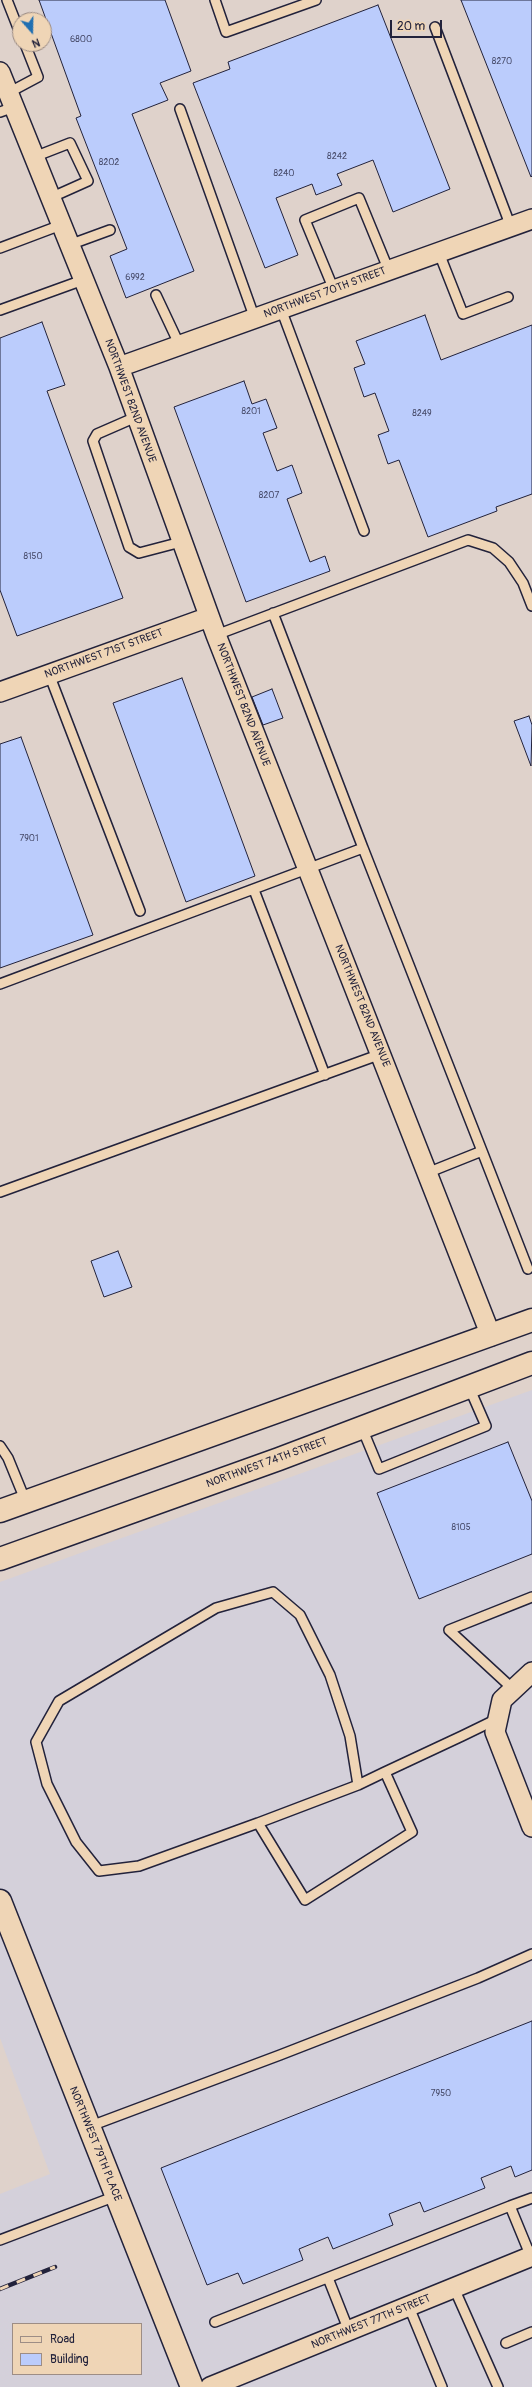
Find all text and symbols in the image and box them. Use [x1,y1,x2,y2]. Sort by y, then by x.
north arrow [12,12,52,52]
scale bar [392,12,444,38]
text: 20 m [397,19,425,34]
text: N [30,35,42,50]
house number: 6800 [70,35,92,45]
house number: 8270 [492,57,512,67]
house number: 8242 [327,152,347,162]
house number: 8202 [99,158,119,168]
house number: 8240 [274,169,294,179]
street label: NORTHWEST 70TH STREET [262,265,388,321]
house number: 6992 [125,273,145,283]
street label: NORTHWEST 82ND AVENUE [101,337,159,465]
house number: 8201 [241,407,261,417]
house number: 8249 [412,409,432,419]
house number: 8207 [259,491,279,501]
house number: 8150 [23,552,43,562]
street label: NORTHWEST 71ST STREET [43,626,165,682]
street label: NORTHWEST 82ND AVENUE [213,642,273,768]
house number: 7901 [19,834,39,844]
street label: NORTHWEST 82ND AVENUE [331,943,393,1069]
street label: NORTHWEST 74TH STREET [205,1435,329,1491]
house number: 8105 [451,1523,471,1533]
street label: NORTHWEST 79TH PLACE [66,2085,124,2203]
house number: 7950 [431,2089,451,2099]
street label: NORTHWEST 77TH STREET [309,2292,433,2352]
legend [12,2323,142,2375]
text: Road [50,2332,75,2347]
text: Building [50,2352,89,2367]

